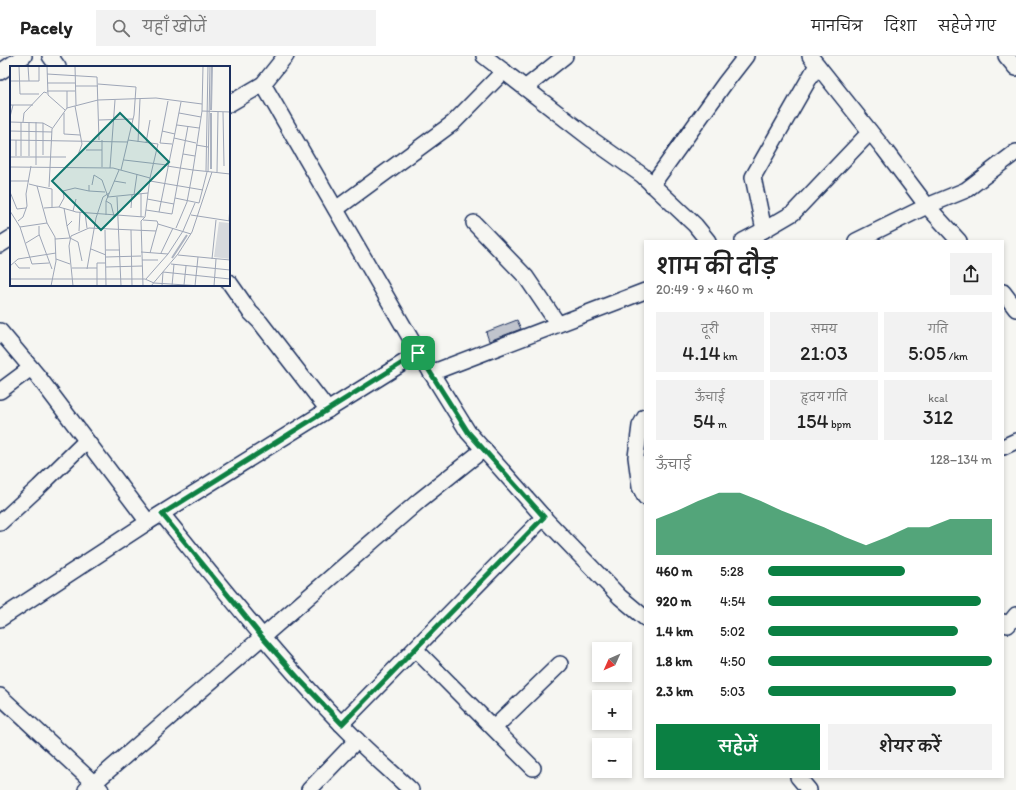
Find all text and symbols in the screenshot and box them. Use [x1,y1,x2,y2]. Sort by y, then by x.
search box [96,10,376,46]
text: Pacely [20,16,72,39]
icon: search [110,17,132,39]
text: यहाँ खोजें [142,18,206,36]
text: मानचित्र [811,18,863,35]
text: दिशा [885,18,916,35]
text: सहेजे गए [938,18,996,35]
inset map [10,66,230,286]
text: शाम की दौड़ [656,253,777,280]
button: share [950,253,992,295]
text: 20:49 · 9 × 460 m [656,282,753,297]
text: दूरी [701,323,719,336]
text: समय [811,323,837,336]
text: गति [928,323,948,336]
pin [401,336,435,370]
text: 4.14 [682,341,721,365]
text: 21:03 [800,341,848,365]
text: 5:05 [908,341,946,365]
icon: arrive [407,342,429,364]
text: km [721,350,738,363]
text: /km [946,350,968,363]
text: ऊँचाई [695,391,725,404]
text: हृदय गति [801,391,847,404]
text: kcal [928,392,948,405]
text: 312 [923,405,953,429]
text: 54 [693,409,715,433]
text: 154 [797,409,828,433]
text: m [715,418,727,431]
text: bpm [828,418,851,431]
text: 128–134 m [930,452,992,467]
text: ऊँचाई [656,457,691,472]
text: 460 m [656,564,693,579]
text: 5:28 [720,564,744,579]
text: 920 m [656,594,692,609]
text: 4:54 [720,594,746,609]
text: 1.4 km [656,624,693,639]
text: 5:02 [720,624,745,639]
north arrow [592,642,632,682]
map controls [592,642,632,778]
text: 1.8 km [656,654,692,669]
text: 4:50 [720,654,746,669]
text: 2.3 km [656,684,693,699]
text: 5:03 [720,684,745,699]
button: + [592,690,632,730]
button: सहेजें [656,724,820,770]
button: शेयर करें [828,724,992,770]
button: − [592,738,632,778]

